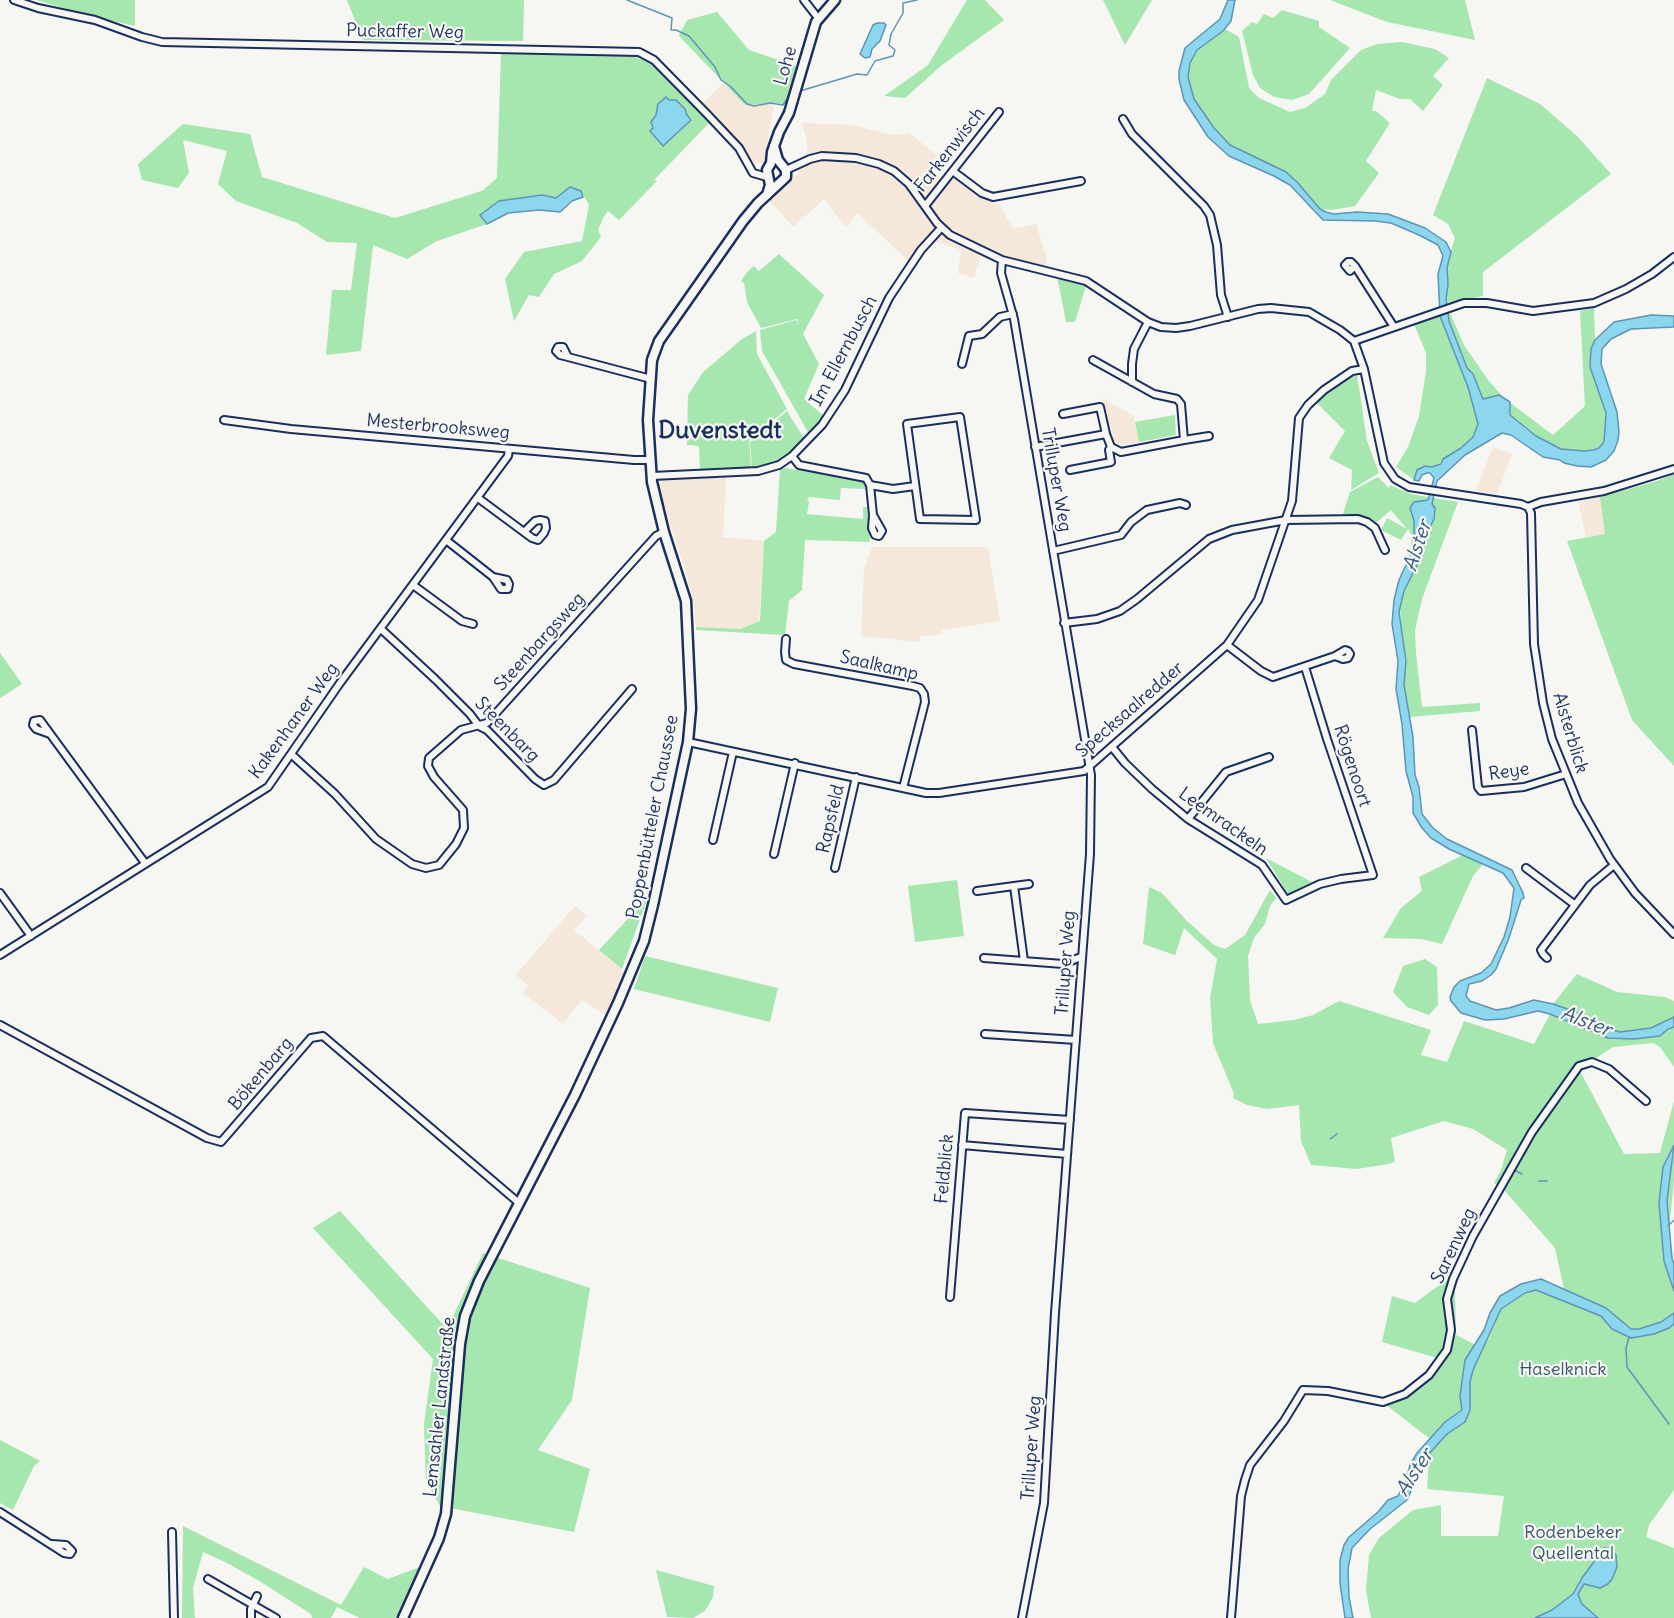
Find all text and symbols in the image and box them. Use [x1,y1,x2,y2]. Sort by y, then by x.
street label: Puckaffer Weg [346,20,464,44]
street label: Lohe [770,44,802,88]
street label: Farkenwisch [910,103,990,197]
street label: Im Ellernbusch [806,292,882,410]
street label: Mesterbrooksweg [365,410,511,444]
district label: Duvenstedt [658,417,782,445]
street label: Trilluper Weg [1036,426,1076,534]
water label: Alster [1399,518,1437,574]
street label: Steenbargsweg [490,588,590,696]
street label: Saalkamp [838,646,920,686]
street label: Specksaalredder [1072,657,1188,763]
street label: Kakenhaner Weg [245,659,343,783]
street label: Alsterblick [1548,690,1592,776]
street label: Steenbarg [470,693,544,767]
street label: Poppenbütteler Chaussee [623,713,683,921]
street label: Rögenoort [1329,722,1375,810]
street label: Reye [1487,758,1531,786]
street label: Rapsfeld [813,783,849,855]
street label: Leemrackeln [1174,783,1272,861]
street label: Trilluper Weg [1052,910,1080,1016]
water label: Alster [1557,1002,1615,1042]
street label: Bökenbarg [224,1033,298,1115]
street label: Feldblick [931,1133,959,1205]
street label: Sarenweg [1427,1205,1481,1287]
street label: Lemsahler Landstraße [420,1316,460,1498]
park label: Haselknick [1519,1359,1607,1381]
street label: Trilluper Weg [1018,1395,1046,1501]
water label: Alster [1391,1445,1439,1501]
park label: Rodenbeker Quellental [1524,1522,1622,1564]

